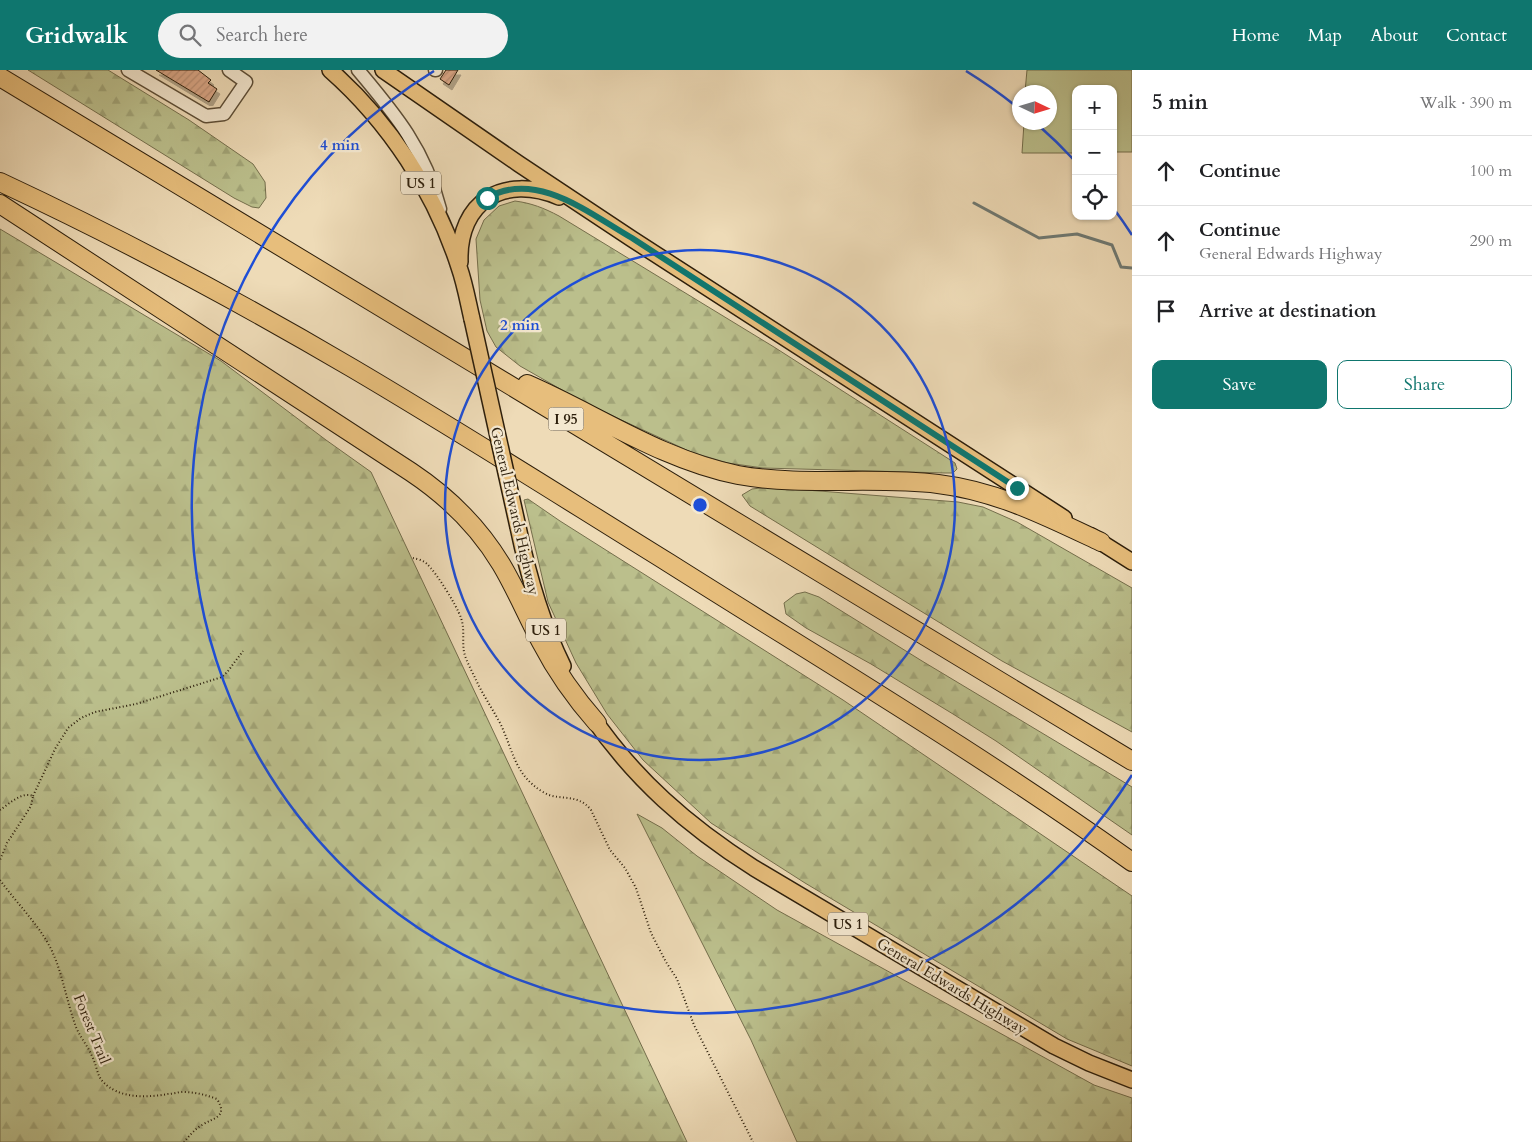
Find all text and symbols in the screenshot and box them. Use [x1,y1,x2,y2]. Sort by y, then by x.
search box [158,13,508,58]
text: Gridwalk [25,19,128,52]
icon: search [176,21,204,49]
text: Search here [216,22,308,48]
text: Home [1232,23,1280,48]
text: Map [1308,23,1342,48]
text: About [1370,23,1418,48]
text: Contact [1446,23,1507,48]
north arrow [1012,85,1057,130]
map controls [1072,85,1117,220]
button: + [1072,85,1117,130]
text: 5 min [1152,88,1208,117]
text: Walk · 390 m [1420,92,1512,114]
button: − [1072,130,1117,175]
text: 4 min [320,135,360,155]
icon: ahead [1152,157,1180,185]
text: Continue [1199,158,1281,184]
text: 100 m [1470,160,1512,182]
road number: US 1 [401,172,441,195]
button: locate [1072,175,1117,220]
route start [476,187,499,210]
text: Continue [1199,217,1281,243]
icon: ahead [1152,227,1180,255]
text: 290 m [1470,230,1512,252]
text: General Edwards Highway [1199,243,1382,265]
icon: arrive [1152,297,1180,325]
text: Arrive at destination [1199,298,1376,324]
text: 2 min [500,315,540,335]
button: Save [1152,360,1327,409]
button: Share [1337,360,1512,409]
road number: I 95 [548,408,584,430]
street label: General Edwards Highway [486,425,544,597]
route end [1006,477,1029,500]
centre of rings [691,496,709,514]
road number: US 1 [526,618,566,642]
road number: US 1 [828,912,868,936]
street label: General Edwards Highway [873,933,1031,1039]
street label: Forest Trail [69,991,115,1067]

